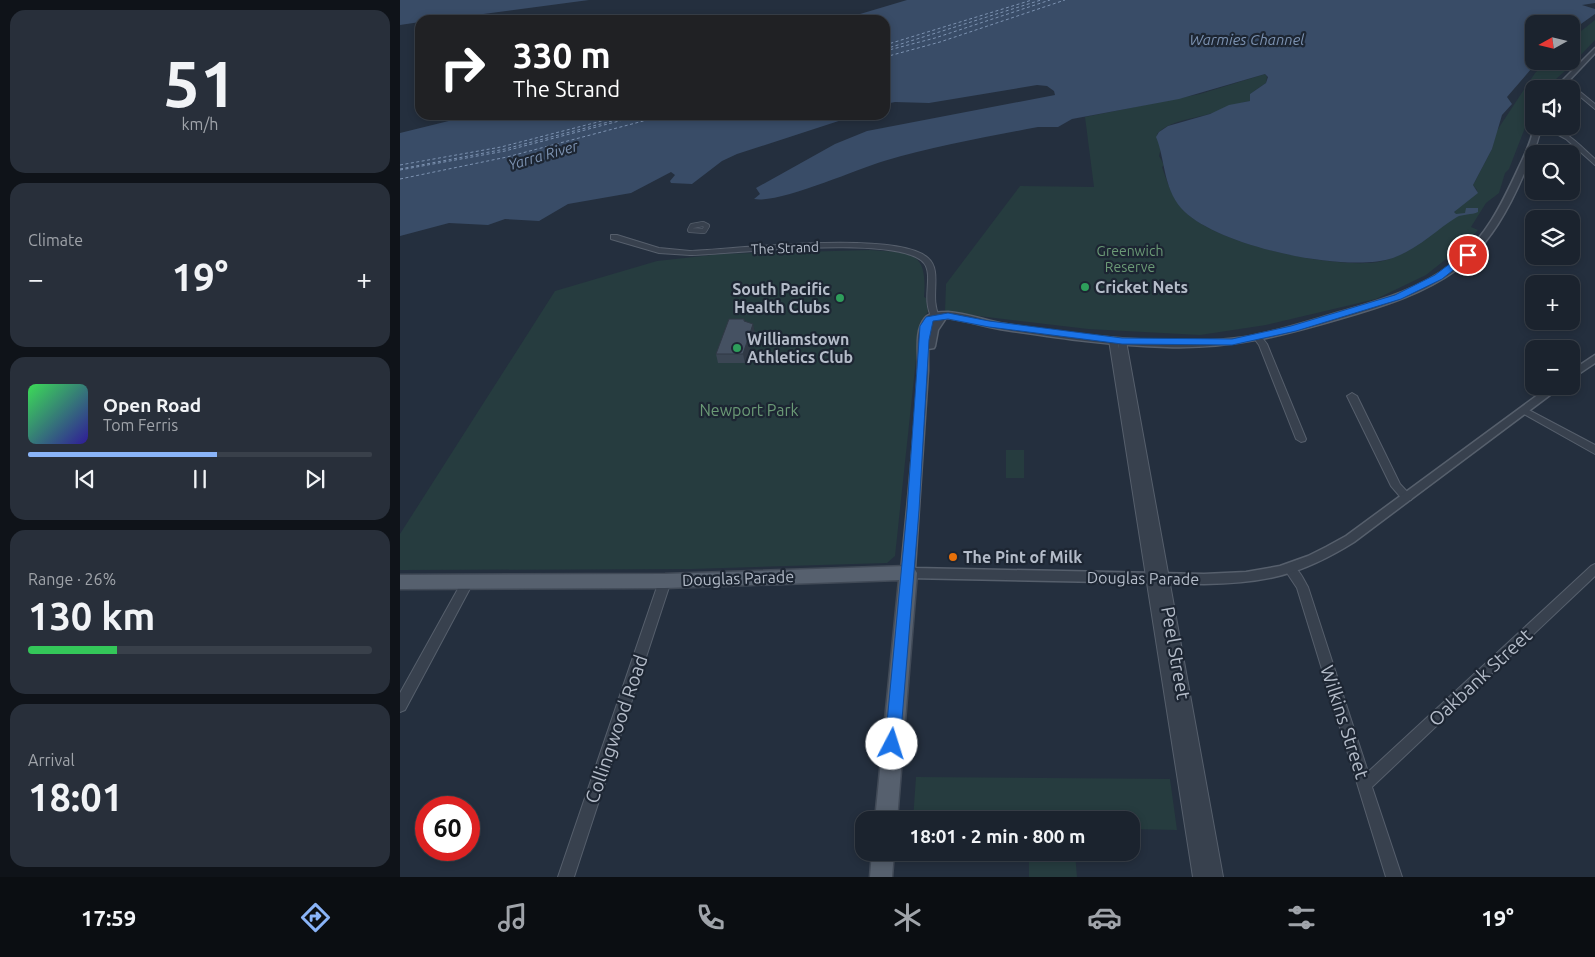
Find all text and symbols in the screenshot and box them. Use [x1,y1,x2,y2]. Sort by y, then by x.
north arrow [1525,15,1580,70]
map controls [1525,15,1580,395]
water label: Warmies Channel [1190,31,1305,48]
icon: right [430,35,495,100]
text: 330 m [513,35,611,75]
text: 51 [163,46,237,119]
text: The Strand [513,76,620,101]
button: sound [1525,80,1580,135]
text: km/h [182,115,218,133]
water label: Yarra River [506,137,581,173]
button: search [1525,145,1580,200]
button: layers [1525,210,1580,265]
text: Climate [28,231,83,249]
pin [1447,234,1489,276]
street label: The Strand [751,239,819,257]
icon: arrive [1454,241,1482,269]
park label: Greenwich Reserve [1097,243,1163,275]
text: 19° [172,256,228,298]
text: − [28,263,44,294]
text: + [356,263,372,294]
button: + [1525,275,1580,330]
place label: Cricket Nets [1095,278,1188,296]
place label: South Pacific Health Clubs [732,280,830,316]
marker: Cricket Nets [1079,281,1091,293]
marker: South Pacific Health Clubs [834,292,846,304]
place label: Williamstown Athletics Club [747,330,853,366]
button: − [1525,340,1580,395]
marker: Williamstown Athletics Club [731,342,743,354]
text: Open Road [103,394,201,416]
park label: Newport Park [699,401,799,419]
text: Tom Ferris [103,416,178,434]
icon: previous [71,465,99,493]
icon: pause [186,465,214,493]
icon: next [301,465,329,493]
place label: The Pint of Milk [963,548,1082,566]
marker: The Pint of Milk [947,551,959,563]
street label: Douglas Parade [682,567,794,589]
street label: Douglas Parade [1087,568,1199,588]
text: Range · 26% [28,570,116,588]
text: 130 km [28,595,155,637]
street label: Peel Street [1157,605,1195,702]
street label: Oakbank Street [1424,623,1536,730]
street label: Collingwood Road [580,652,652,806]
street label: Wilkins Street [1316,662,1374,782]
position arrow [865,717,917,769]
text: Arrival [28,751,75,769]
text: 18:01 [28,776,123,818]
speed limit sign: 60 [415,796,480,861]
text: 18:01 · 2 min · 800 m [910,825,1085,847]
icon: directions [298,900,333,935]
icon: music [495,900,530,935]
icon: phone [693,900,728,935]
icon: climate [890,900,925,935]
icon: car [1087,900,1122,935]
icon: filters [1284,900,1319,935]
text: 17:59 [81,905,136,930]
text: 19° [1481,905,1514,930]

